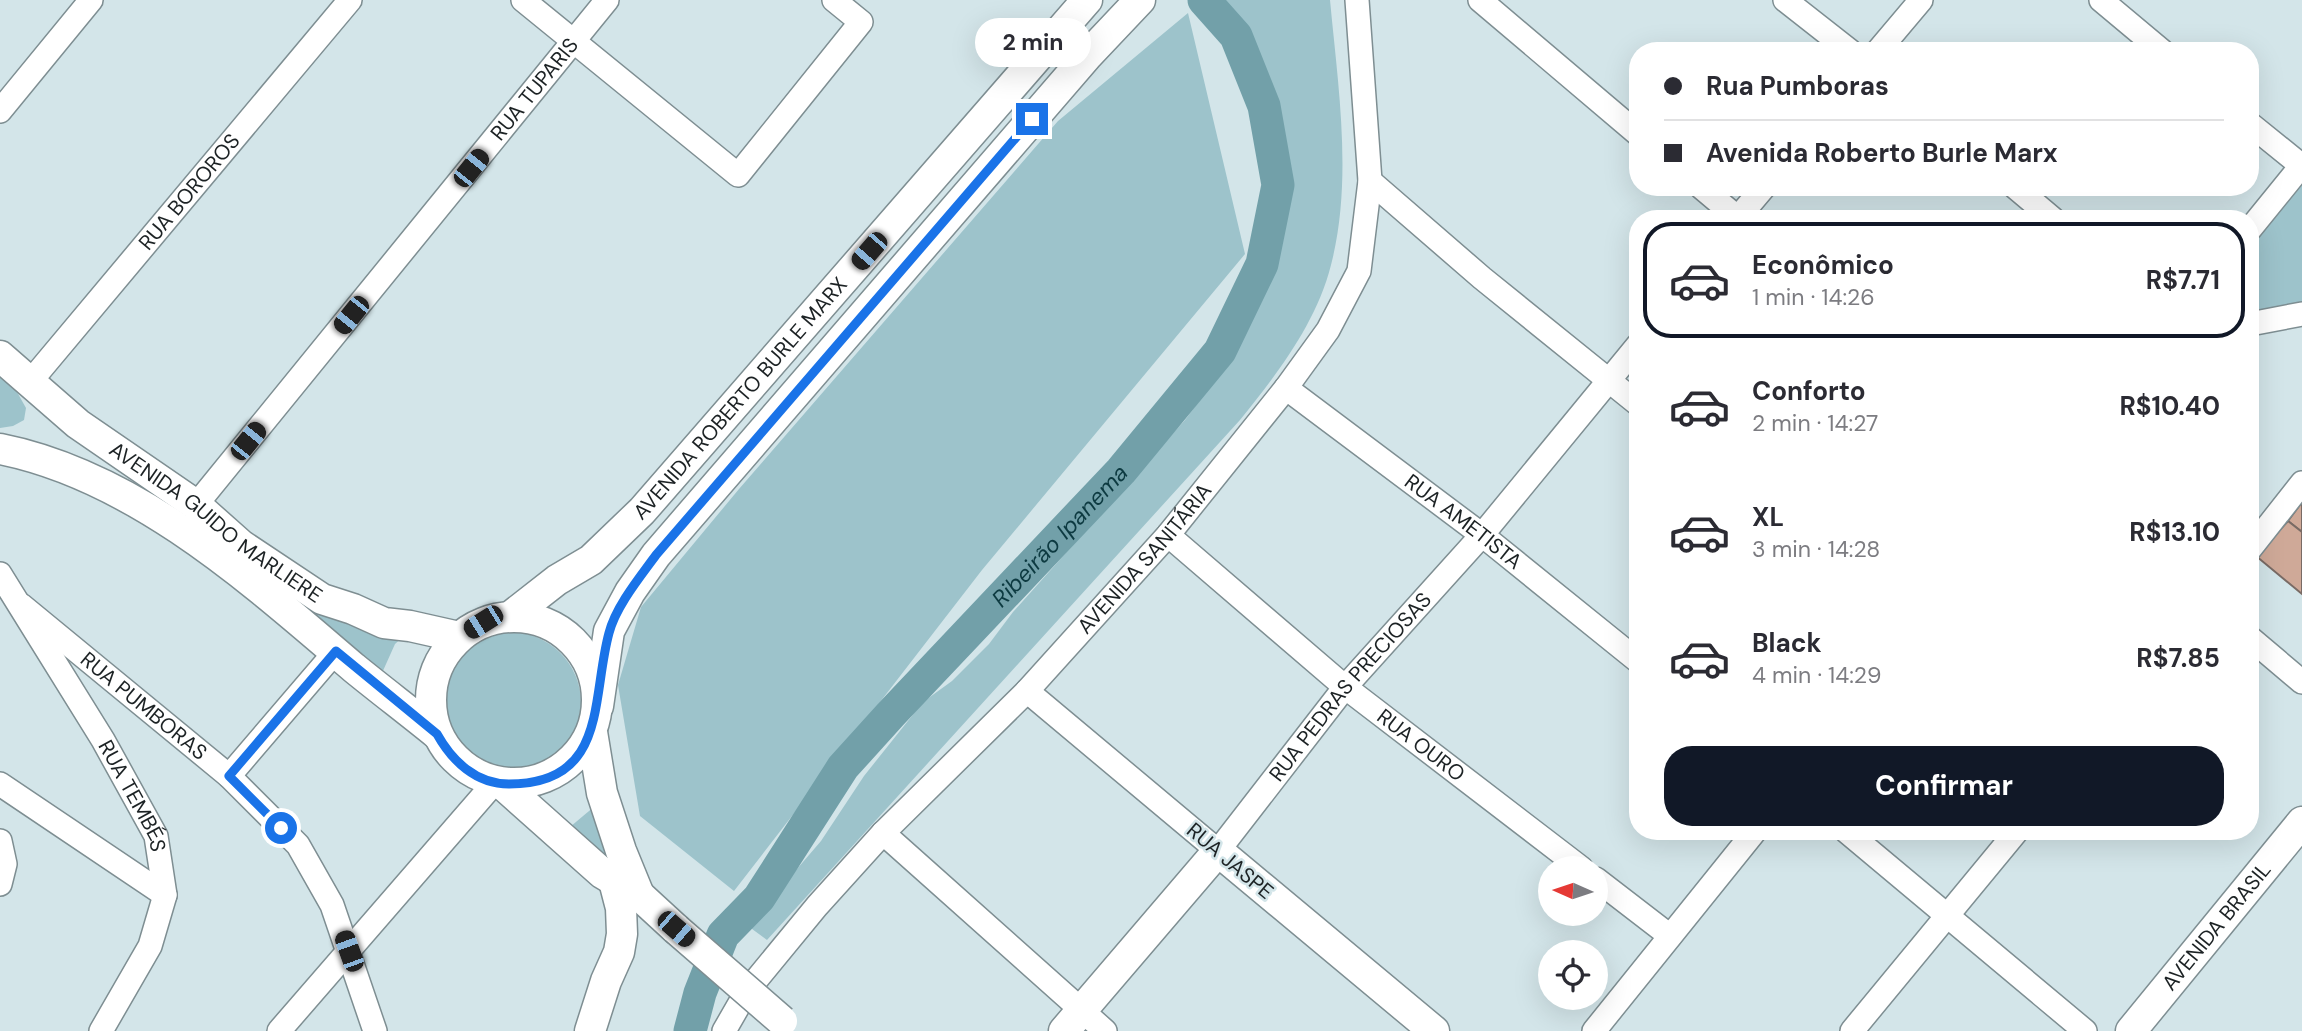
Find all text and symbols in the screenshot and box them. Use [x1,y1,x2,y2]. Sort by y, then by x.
callout: 2 min [974,18,1090,66]
text: 2 min [1003,27,1063,57]
street label: RUA TUPARIS [484,32,585,146]
text: Rua Pumboras [1706,69,1889,103]
route end [1016,103,1048,135]
street label: RUA BOROROS [132,128,246,256]
text: Avenida Roberto Burle Marx [1706,136,2058,170]
car [450,145,493,191]
car [848,228,891,274]
text: Econômico [1752,248,1894,282]
icon: car [1668,249,1731,312]
text: R$7.71 [2146,263,2220,297]
street label: AVENIDA ROBERTO BURLE MARX [627,271,854,526]
text: 1 min · 14:26 [1752,282,1875,312]
car [330,292,373,338]
text: Conforto [1752,374,1866,408]
icon: car [1668,375,1731,438]
text: R$10.40 [2119,389,2220,423]
text: 2 min · 14:27 [1752,408,1878,438]
car [227,418,270,464]
street label: AVENIDA GUIDO MARLIERE [104,436,328,609]
water label: Ribeirão Ipanema [985,458,1134,613]
street label: RUA AMETISTA [1399,468,1528,576]
street label: AVENIDA SANITÁRIA [1071,477,1218,640]
text: XL [1752,500,1784,534]
icon: car [1668,501,1731,564]
text: R$13.10 [2129,515,2220,549]
text: 3 min · 14:28 [1752,534,1880,564]
street label: RUA PEDRAS PRECIOSAS [1263,586,1438,787]
car [460,602,507,642]
text: Black [1752,626,1822,660]
icon: car [1668,627,1731,690]
text: R$7.85 [2136,641,2220,675]
street label: RUA PUMBORAS [75,646,213,766]
text: 4 min · 14:29 [1752,660,1881,690]
street label: RUA OURO [1371,702,1471,788]
street label: RUA TEMBÉS [92,735,172,854]
button: Confirmar [1664,746,2224,826]
route start [265,812,297,844]
street label: RUA JASPE [1181,816,1279,906]
north arrow [1538,856,1608,926]
map controls [1538,856,1608,1010]
street label: AVENIDA BRASIL [2156,857,2277,996]
car [654,907,699,951]
car [332,928,367,974]
button: locate [1538,940,1608,1010]

